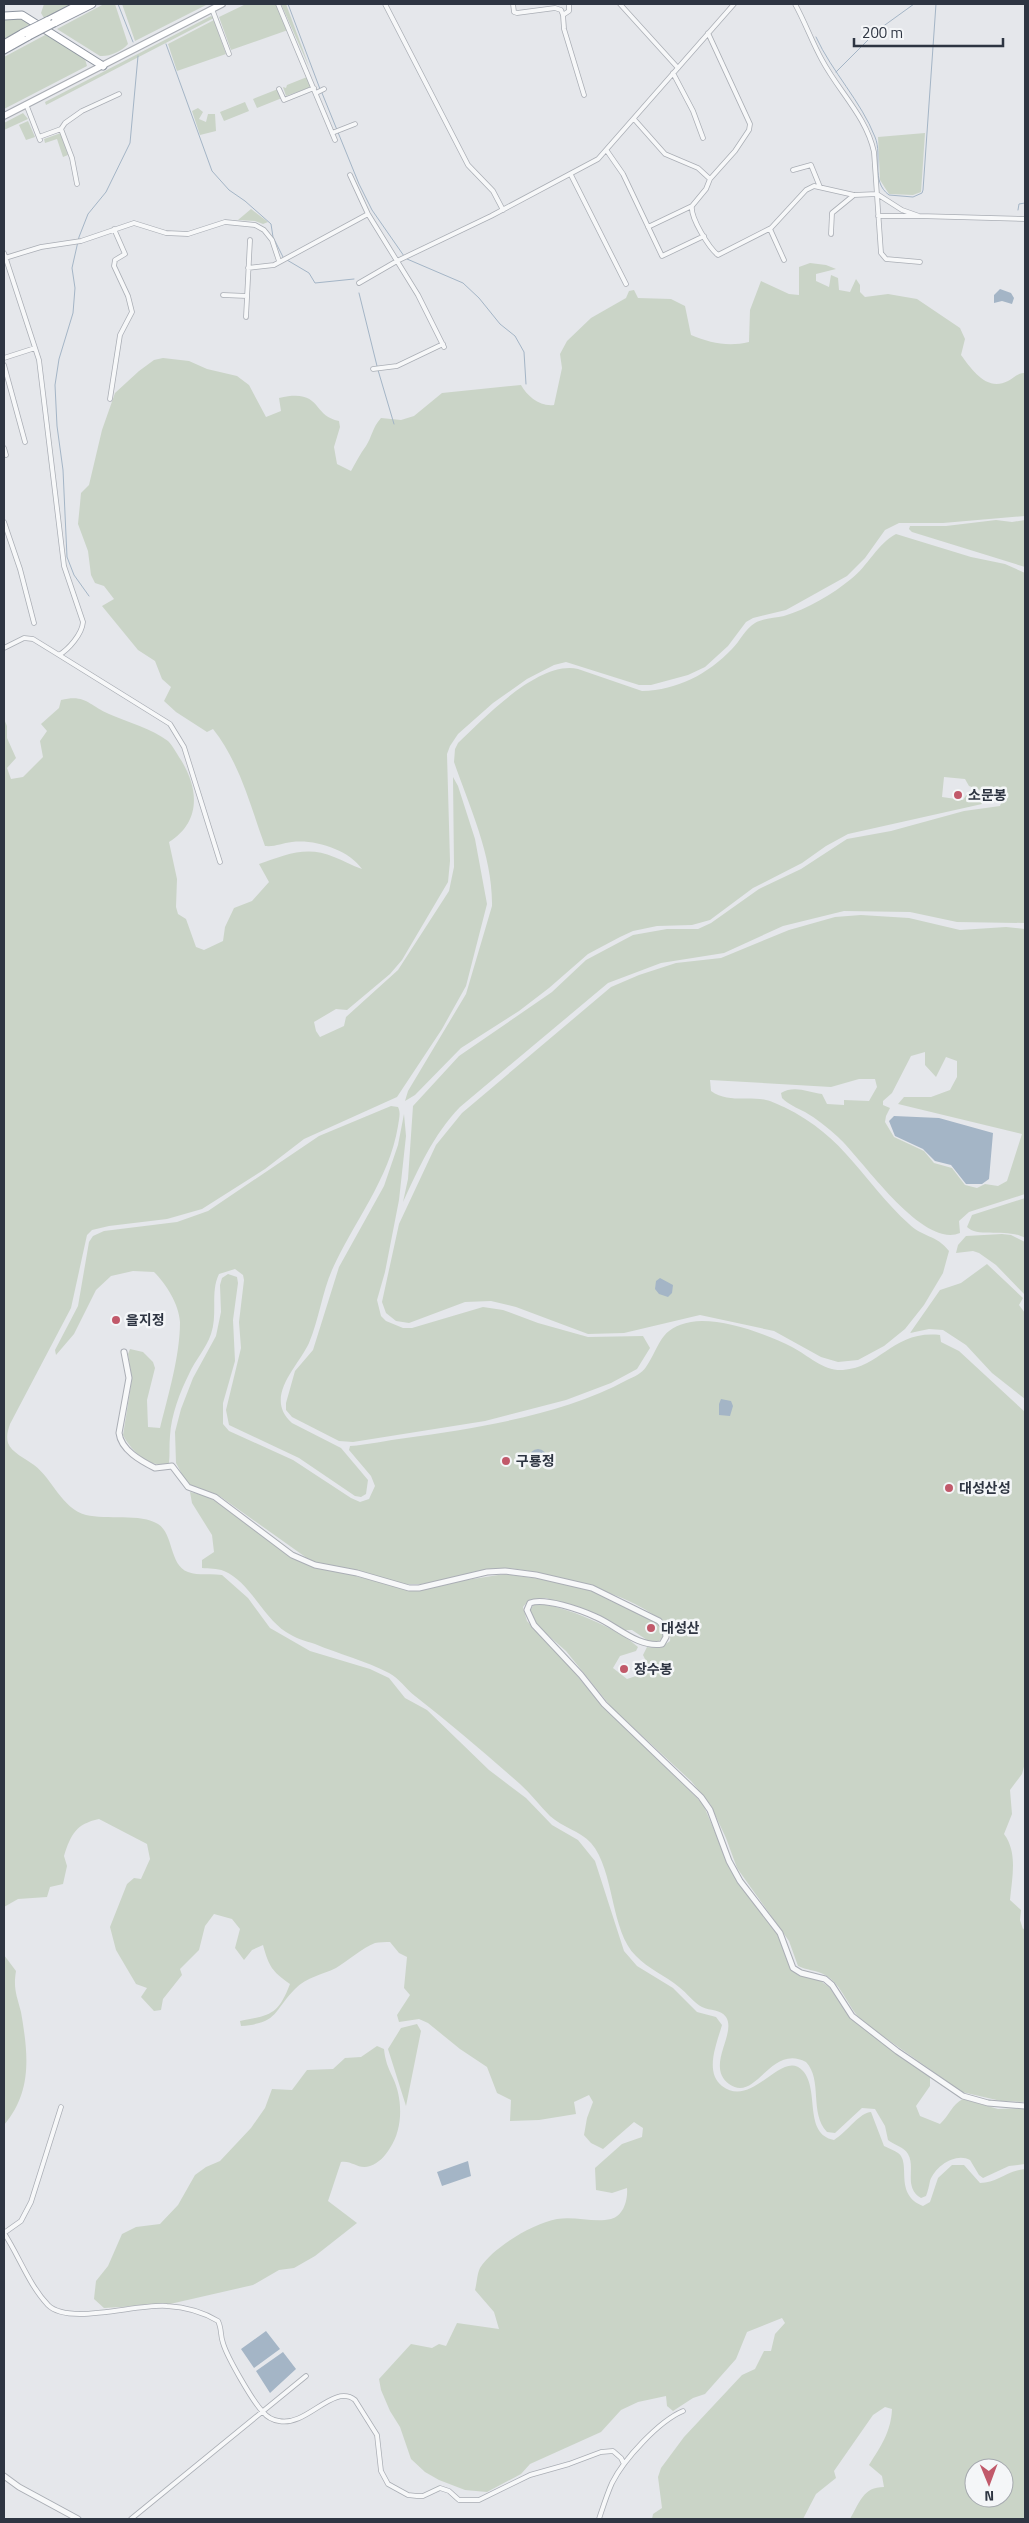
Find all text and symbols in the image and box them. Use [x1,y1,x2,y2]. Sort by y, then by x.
scale bar [854,15,1003,47]
text: 200 m [862,21,903,44]
place label: 소문봉 [968,784,1007,805]
marker: 소문봉 [952,789,964,801]
place label: 을지정 [126,1309,165,1330]
marker: 을지정 [110,1314,122,1326]
place label: 구룡정 [516,1450,555,1471]
marker: 구룡정 [500,1455,512,1467]
place label: 대성산성 [959,1477,1011,1498]
marker: 대성산성 [943,1482,955,1494]
place label: 대성산 [661,1617,700,1638]
marker: 대성산 [645,1622,657,1634]
place label: 장수봉 [634,1658,673,1679]
marker: 장수봉 [618,1663,630,1675]
north arrow [964,2458,1014,2508]
text: N [984,2486,994,2507]

